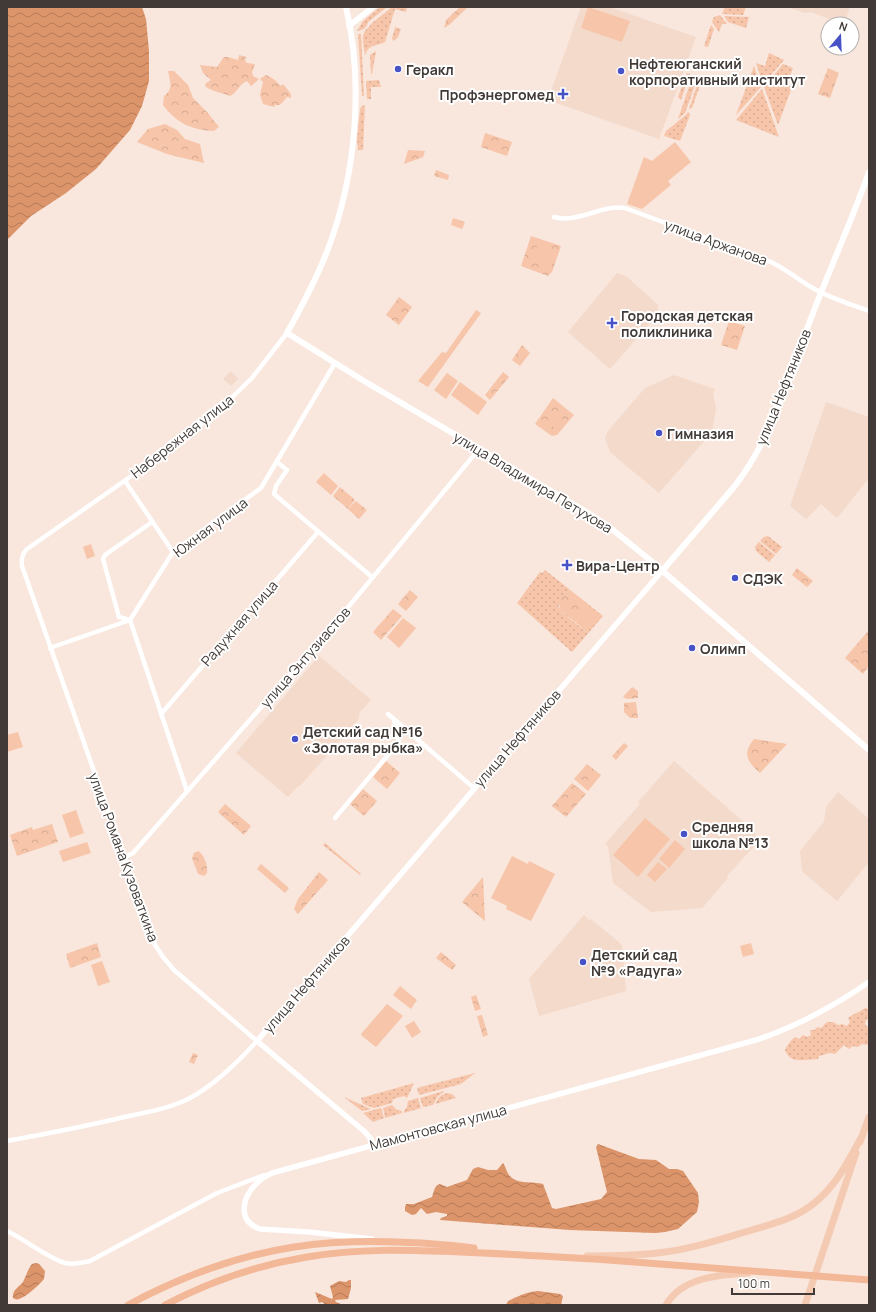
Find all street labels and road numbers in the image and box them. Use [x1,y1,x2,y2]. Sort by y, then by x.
street label: улица Аржанова [662,215,770,269]
street label: улица Нефтяников [751,326,815,448]
street label: Набережная улица [127,390,237,482]
street label: улица Владимира Петухова [450,427,616,537]
street label: Южная улица [169,493,251,561]
street label: Радужная улица [196,576,282,670]
street label: улица Энтузиастов [256,602,354,712]
street label: улица Нефтяников [469,685,565,791]
street label: улица Романа Кузоваткина [84,770,164,944]
street label: улица Нефтяников [258,931,354,1037]
street label: Мамонтовская улица [367,1100,509,1154]

